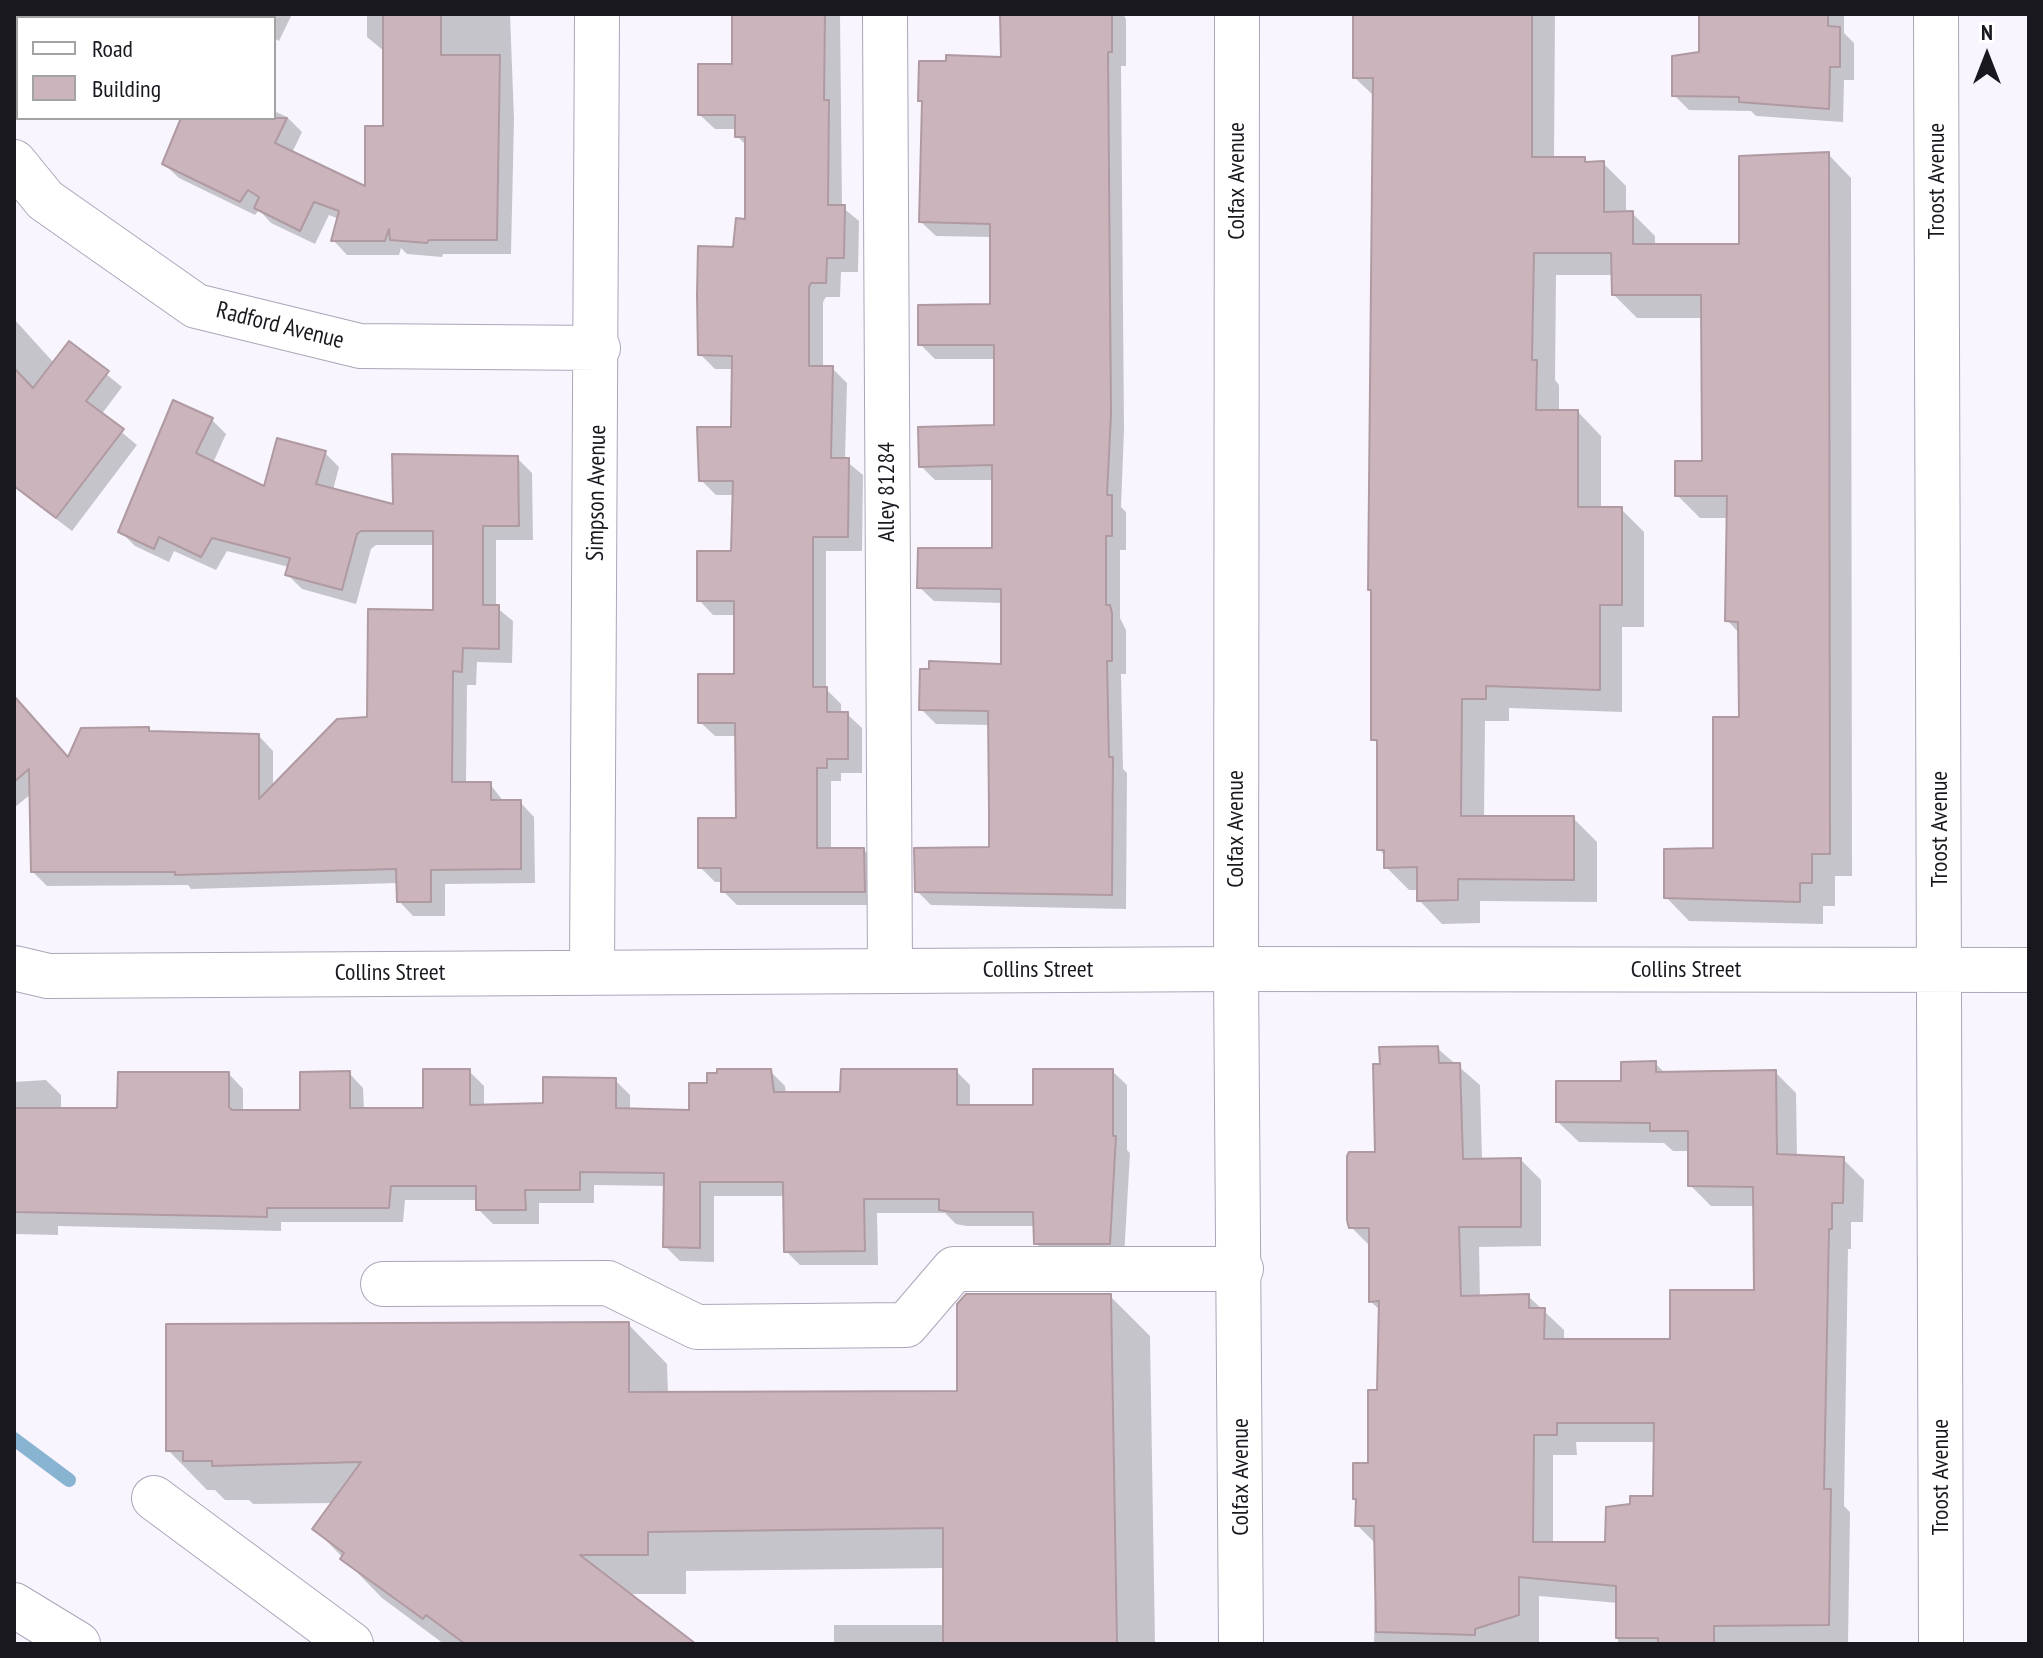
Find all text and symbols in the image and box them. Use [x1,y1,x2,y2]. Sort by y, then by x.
legend [16,16,276,120]
north arrow [1947,16,2027,96]
text: N [1981,18,1993,46]
text: Road [92,33,133,64]
text: Building [92,73,161,104]
street label: Colfax Avenue [1223,122,1251,240]
street label: Troost Avenue [1923,123,1951,239]
street label: Radford Avenue [213,296,347,356]
street label: Simpson Avenue [581,425,613,561]
street label: Alley 81284 [873,442,901,542]
street label: Colfax Avenue [1222,770,1250,888]
street label: Troost Avenue [1926,771,1954,887]
street label: Collins Street [983,956,1093,984]
street label: Collins Street [1631,956,1741,984]
street label: Collins Street [335,959,445,987]
street label: Colfax Avenue [1227,1418,1255,1536]
street label: Troost Avenue [1927,1419,1955,1535]

